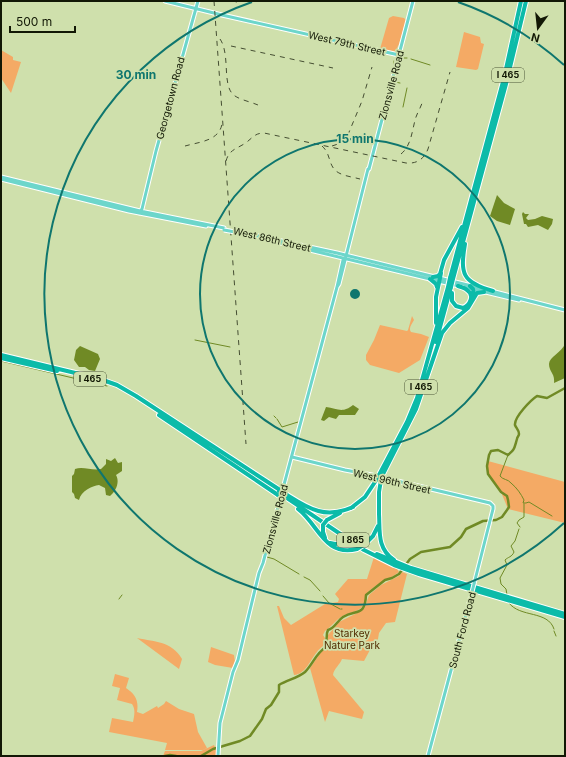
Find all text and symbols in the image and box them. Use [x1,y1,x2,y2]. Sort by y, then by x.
scale bar [10,8,75,34]
north arrow [518,8,558,48]
text: 500 m [16,14,52,29]
street label: West 79th Street [307,28,387,58]
text: N [530,30,541,46]
street label: Zionsville Road [376,49,406,121]
street label: Georgetown Road [153,55,187,141]
text: 30 min [116,67,156,82]
road number: I 465 [492,68,524,82]
text: 15 min [336,131,374,146]
street label: West 86th Street [232,224,313,254]
centre of rings [348,287,362,301]
road number: I 465 [74,372,106,386]
road number: I 465 [405,380,437,394]
street label: West 96th Street [352,466,433,496]
street label: Zionsville Road [260,483,290,555]
road number: I 865 [337,533,369,547]
street label: South Ford Road [446,591,478,669]
park label: Starkey Nature Park [324,627,380,651]

